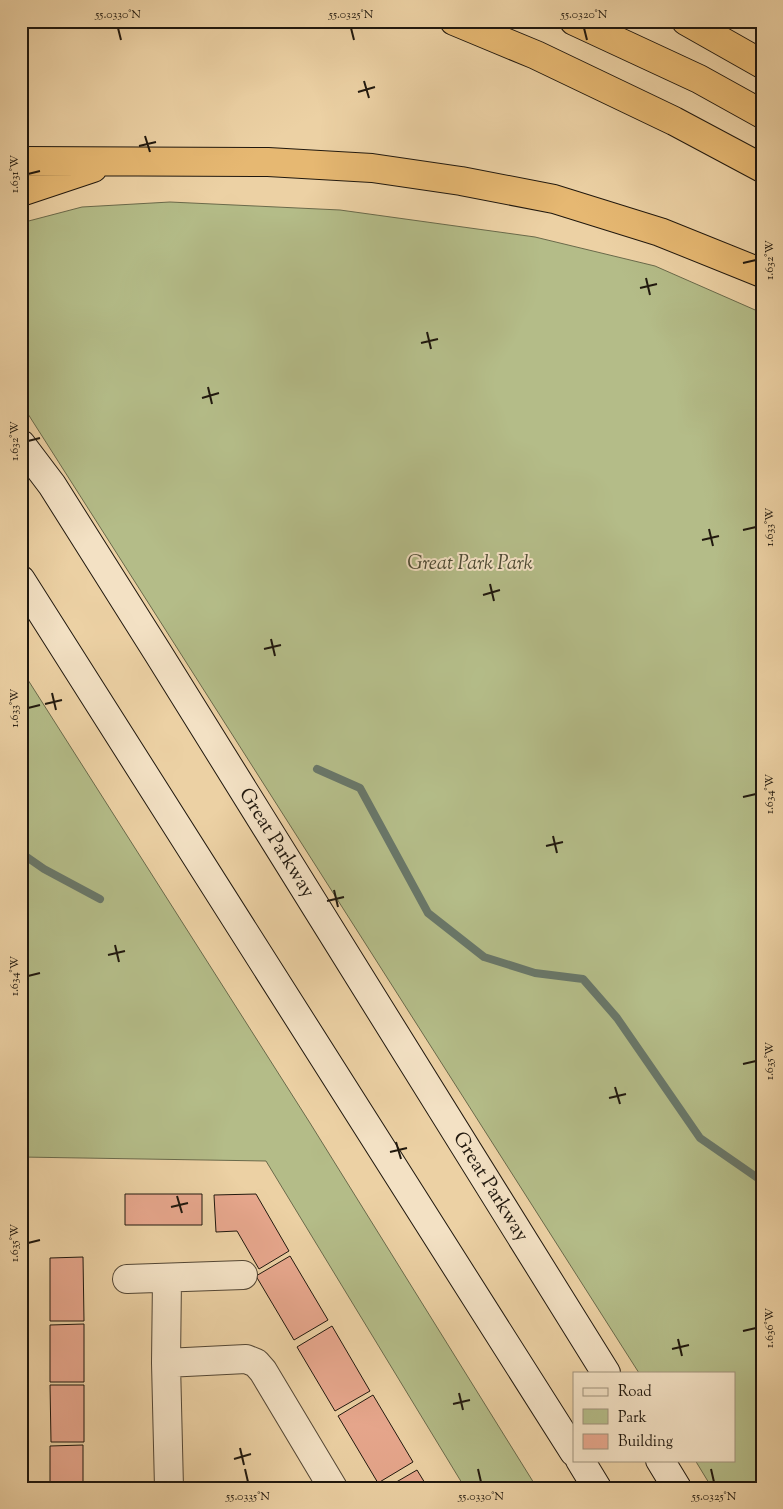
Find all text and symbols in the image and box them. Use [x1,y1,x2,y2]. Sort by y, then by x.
text: 55.0330°N [94,6,141,24]
text: 55.0325°N [328,6,374,24]
text: 55.0320°N [560,6,608,24]
text: 1.631°W [6,154,24,193]
text: 1.632°W [761,240,779,280]
text: 1.632°W [6,421,24,461]
text: 1.633°W [761,507,779,546]
park label: Great Park Park [407,550,533,579]
text: 1.633°W [6,688,24,727]
text: 1.634°W [761,773,779,814]
street label: Great Parkway [231,782,322,904]
text: 1.634°W [6,955,24,996]
text: 1.635°W [761,1041,779,1080]
street label: Great Parkway [445,1126,536,1248]
text: 1.635°W [6,1223,24,1262]
text: 1.636°W [761,1307,779,1348]
legend [573,1372,736,1462]
text: Road [618,1382,652,1403]
text: Park [618,1408,647,1429]
text: Building [618,1432,673,1453]
text: 55.0335°N [225,1488,270,1506]
text: 55.0330°N [457,1488,504,1506]
text: 55.0325°N [691,1488,737,1506]

